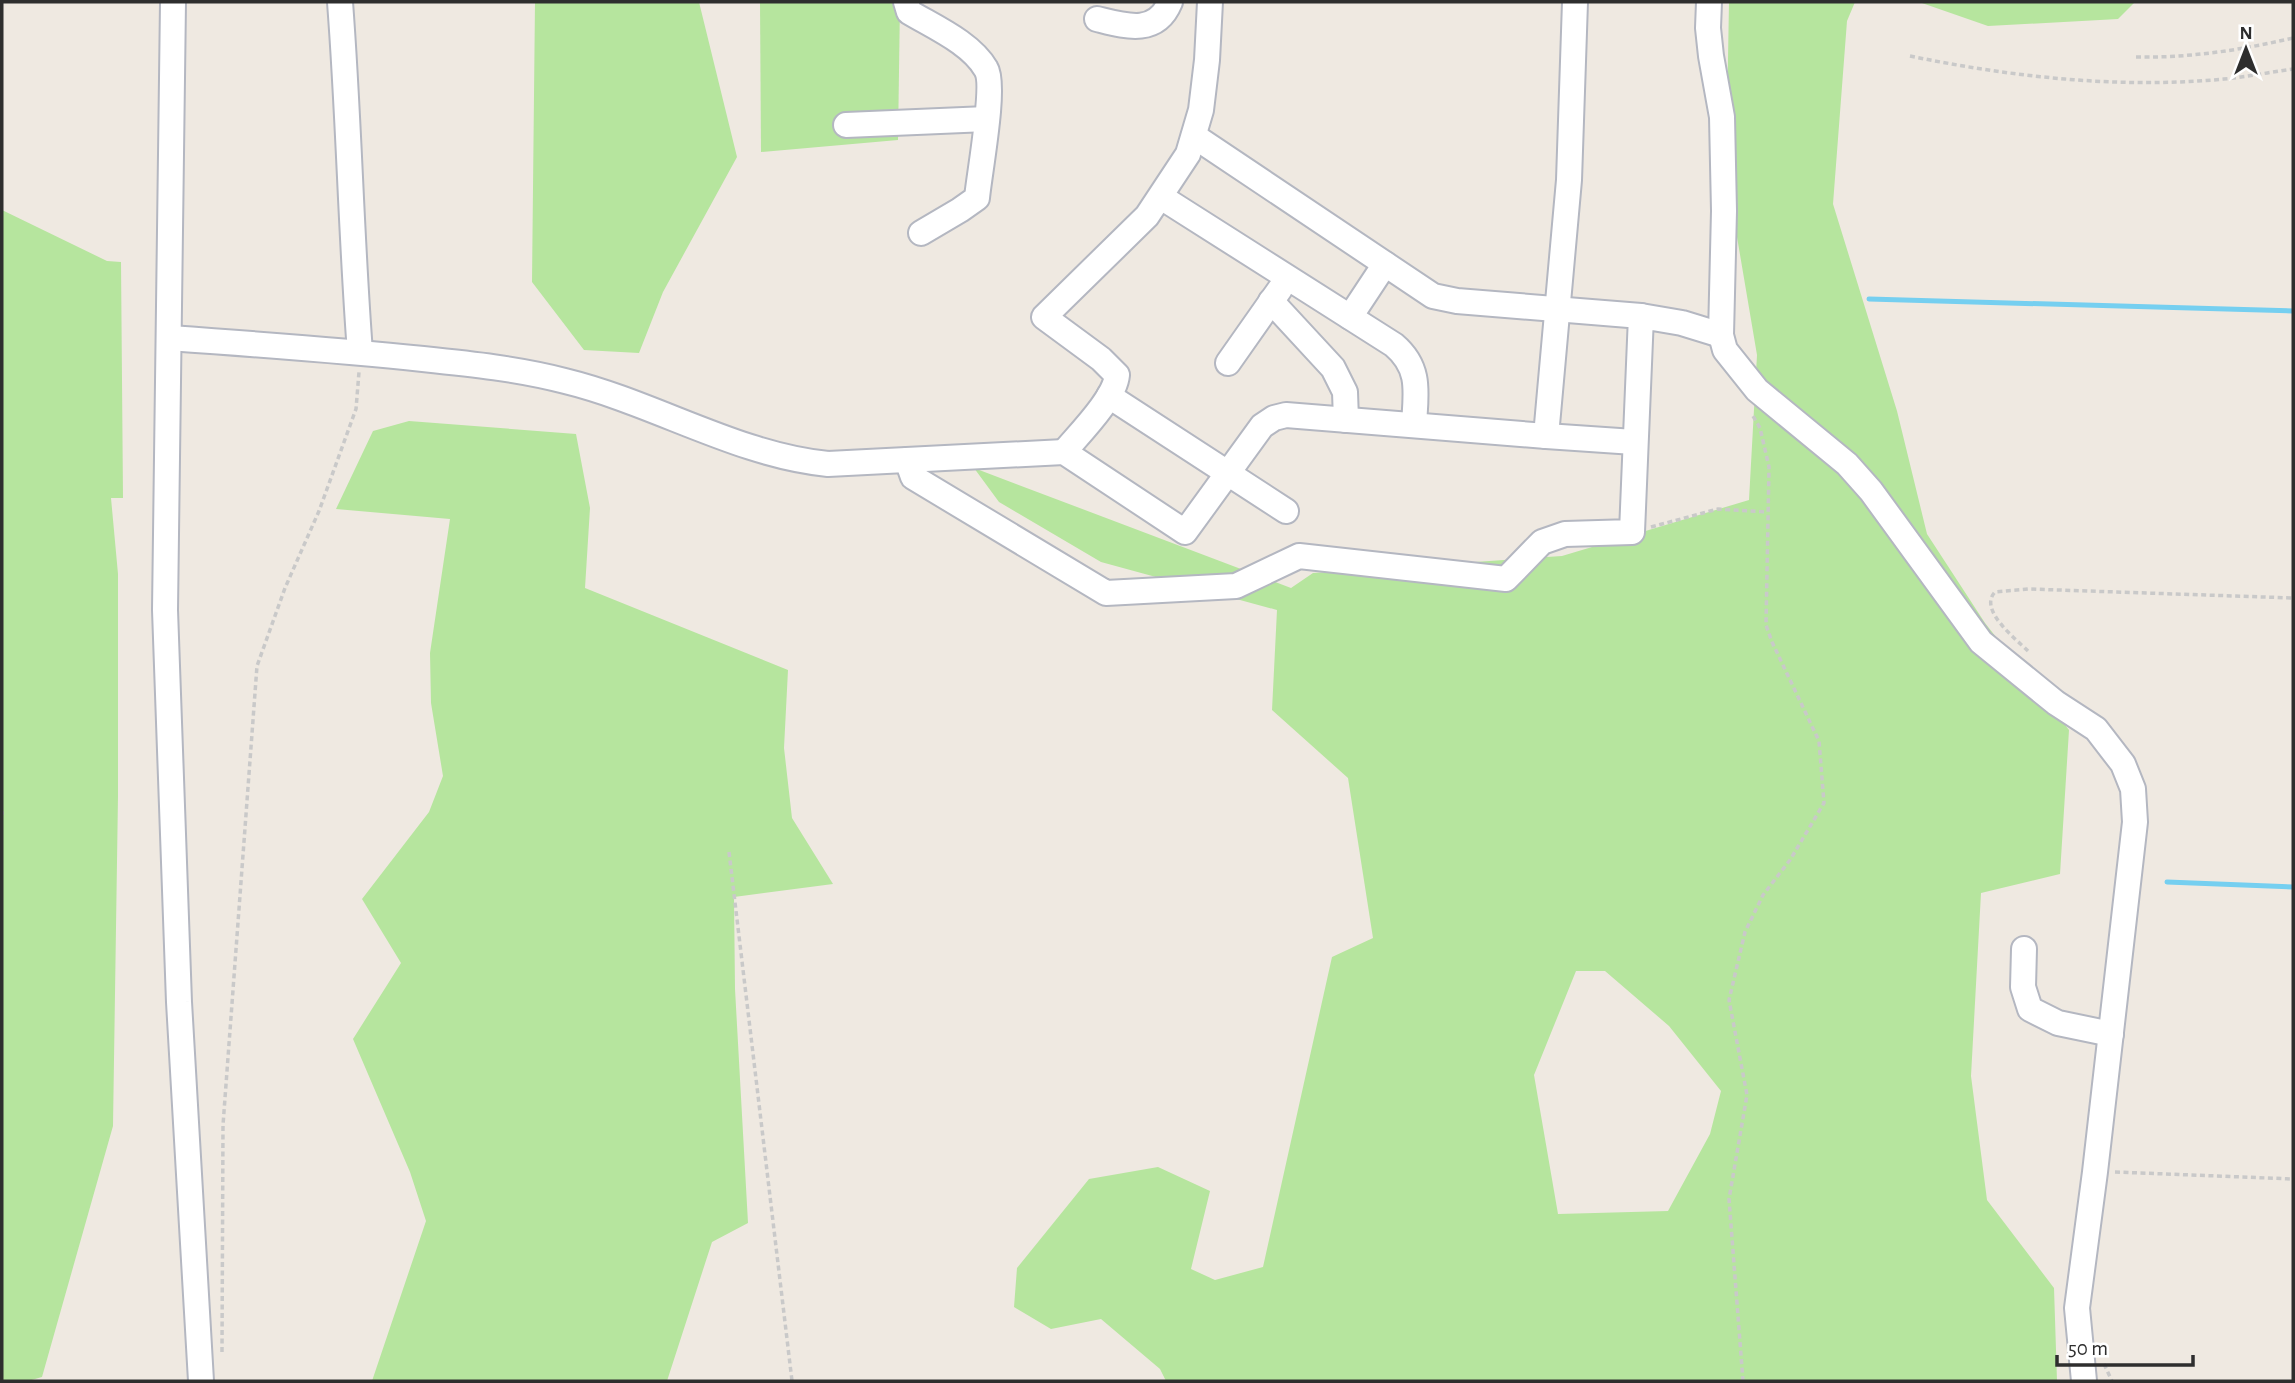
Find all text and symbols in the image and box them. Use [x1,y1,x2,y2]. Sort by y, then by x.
north arrow [2211,14,2281,84]
text: N [2239,24,2253,43]
scale bar [2057,1324,2194,1368]
text: 50 m [2068,1338,2108,1359]

